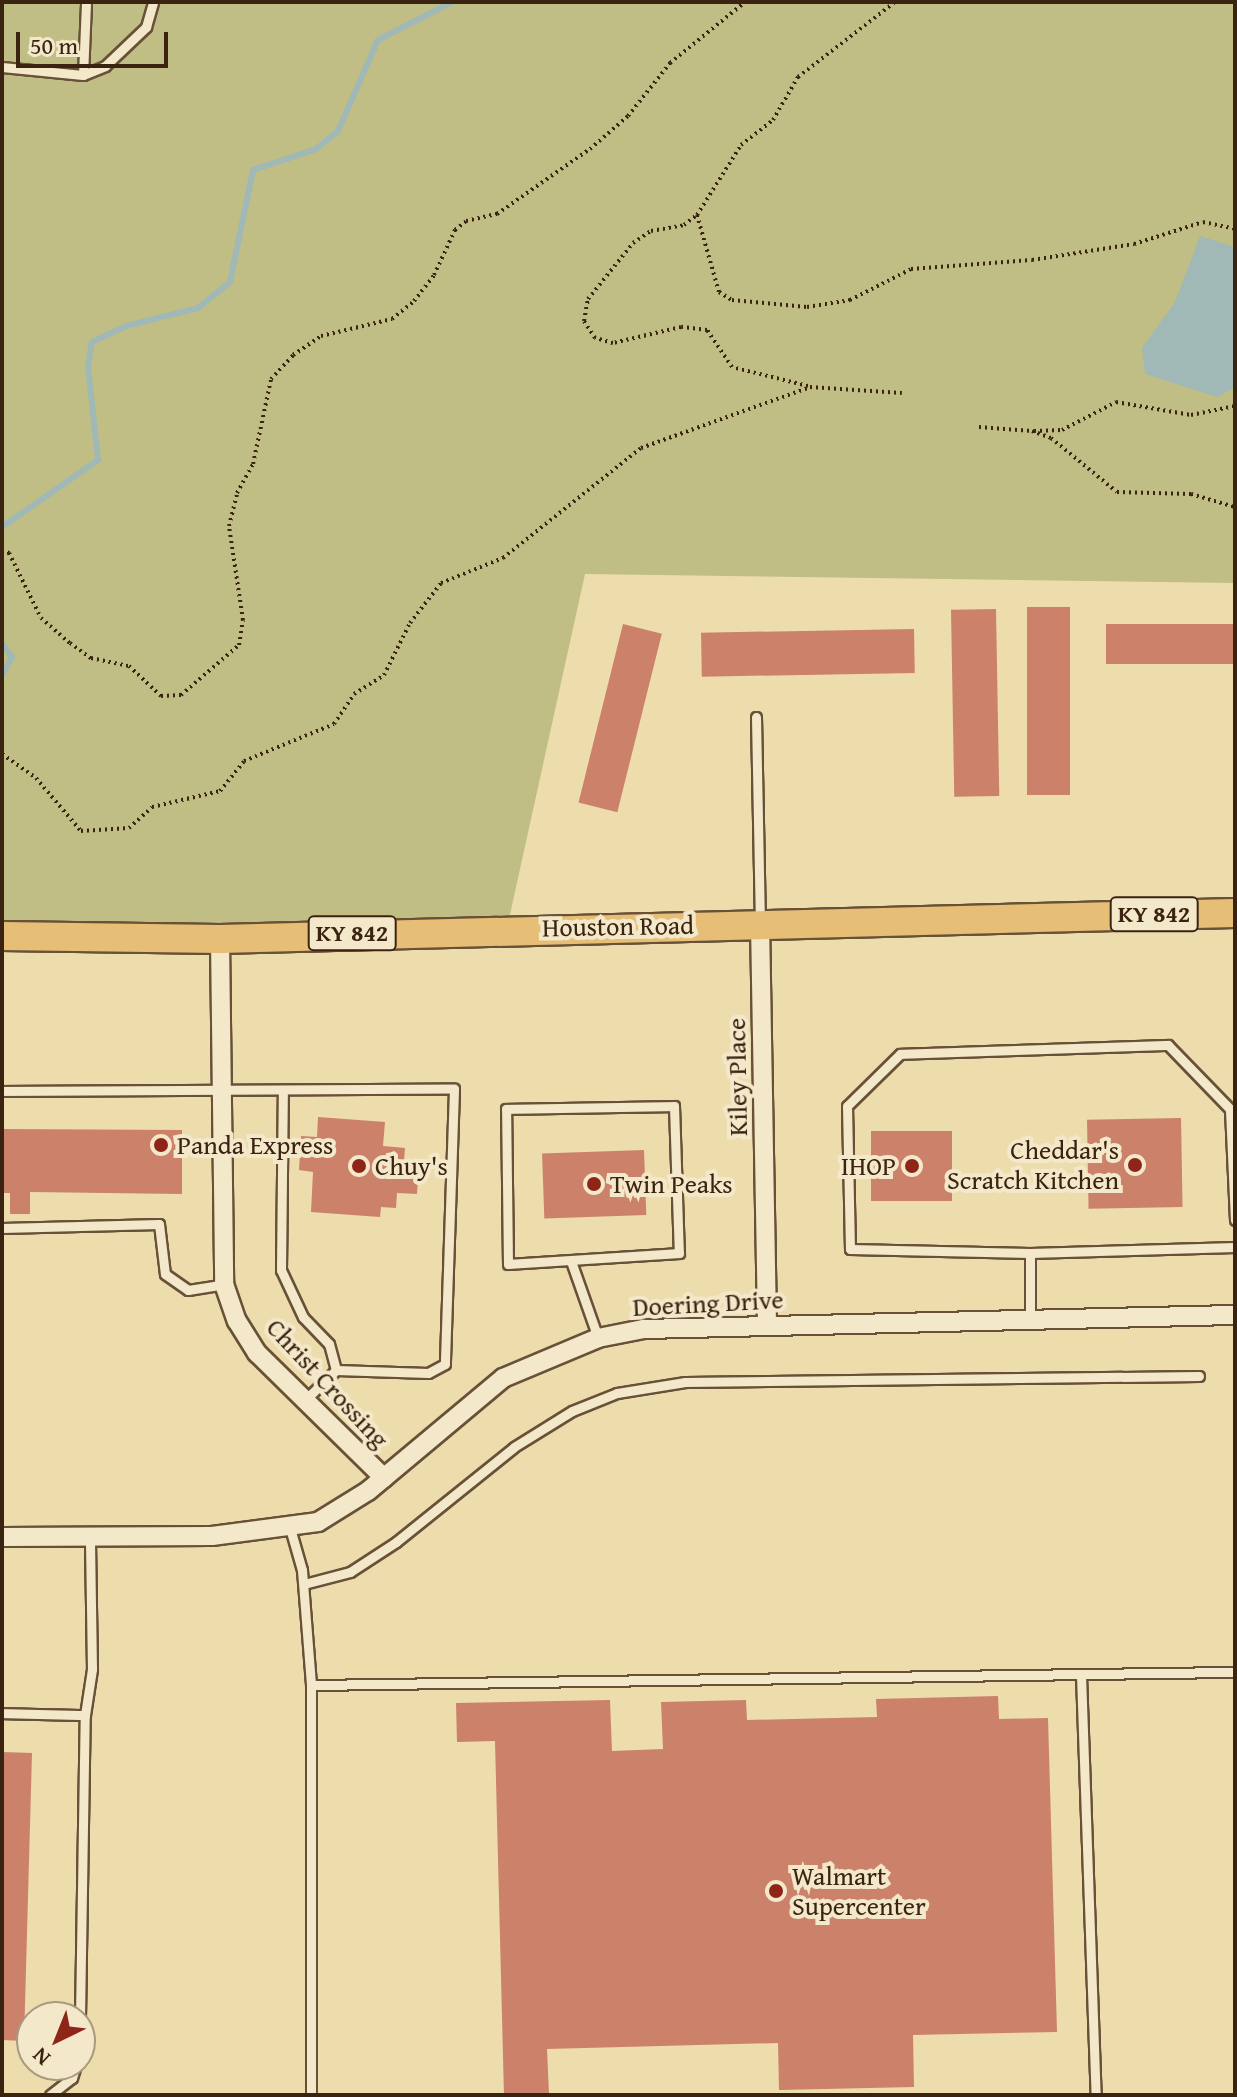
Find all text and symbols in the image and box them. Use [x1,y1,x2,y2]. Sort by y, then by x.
scale bar [20,16,172,66]
text: 50 m [30,28,78,63]
road number: KY 842 [1108,894,1200,934]
street label: Houston Road [542,909,694,943]
road number: KY 842 [306,913,398,953]
street label: Kiley Place [720,1018,754,1136]
place label: Panda Express [177,1129,333,1161]
place label: Cheddar's Scratch Kitchen [947,1134,1119,1196]
marker: Panda Express [152,1136,170,1154]
place label: Chuy's [375,1150,448,1182]
place label: IHOP [841,1150,896,1182]
marker: Cheddar's Scratch Kitchen [1126,1156,1144,1174]
marker: Chuy's [350,1157,368,1175]
marker: IHOP [903,1157,921,1175]
place label: Twin Peaks [610,1168,733,1200]
marker: Twin Peaks [585,1175,603,1193]
street label: Doering Drive [632,1283,784,1323]
street label: Christ Crossing [260,1312,396,1454]
place label: Walmart Supercenter [792,1860,926,1922]
marker: Walmart Supercenter [767,1882,785,1900]
north arrow [16,2001,96,2081]
text: N [25,2040,57,2074]

